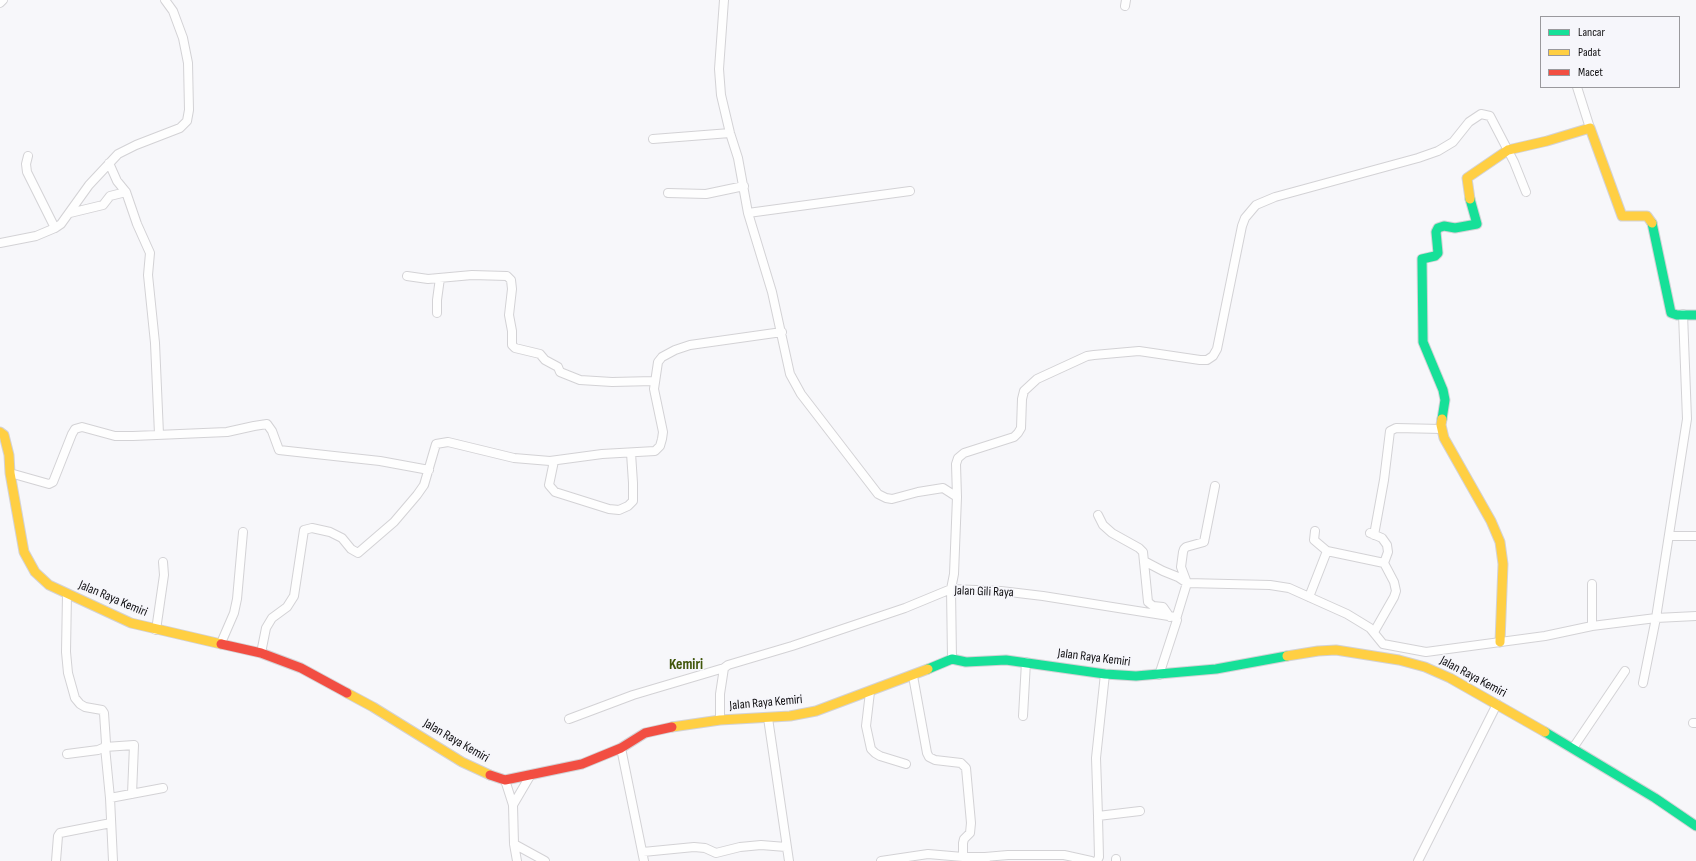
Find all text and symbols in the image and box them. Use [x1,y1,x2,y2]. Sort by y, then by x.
legend [1540,16,1680,88]
text: Lancar [1578,25,1605,40]
text: Padat [1578,45,1601,60]
text: Macet [1578,65,1603,80]
street label: Jalan Raya Kemiri [76,578,150,620]
street label: Jalan Gili Raya [954,583,1014,601]
street label: Jalan Raya Kemiri [1057,646,1131,670]
street label: Jalan Raya Kemiri [1437,653,1509,701]
district label: Kemiri [669,656,703,674]
street label: Jalan Raya Kemiri [729,692,803,714]
street label: Jalan Raya Kemiri [420,716,492,766]

